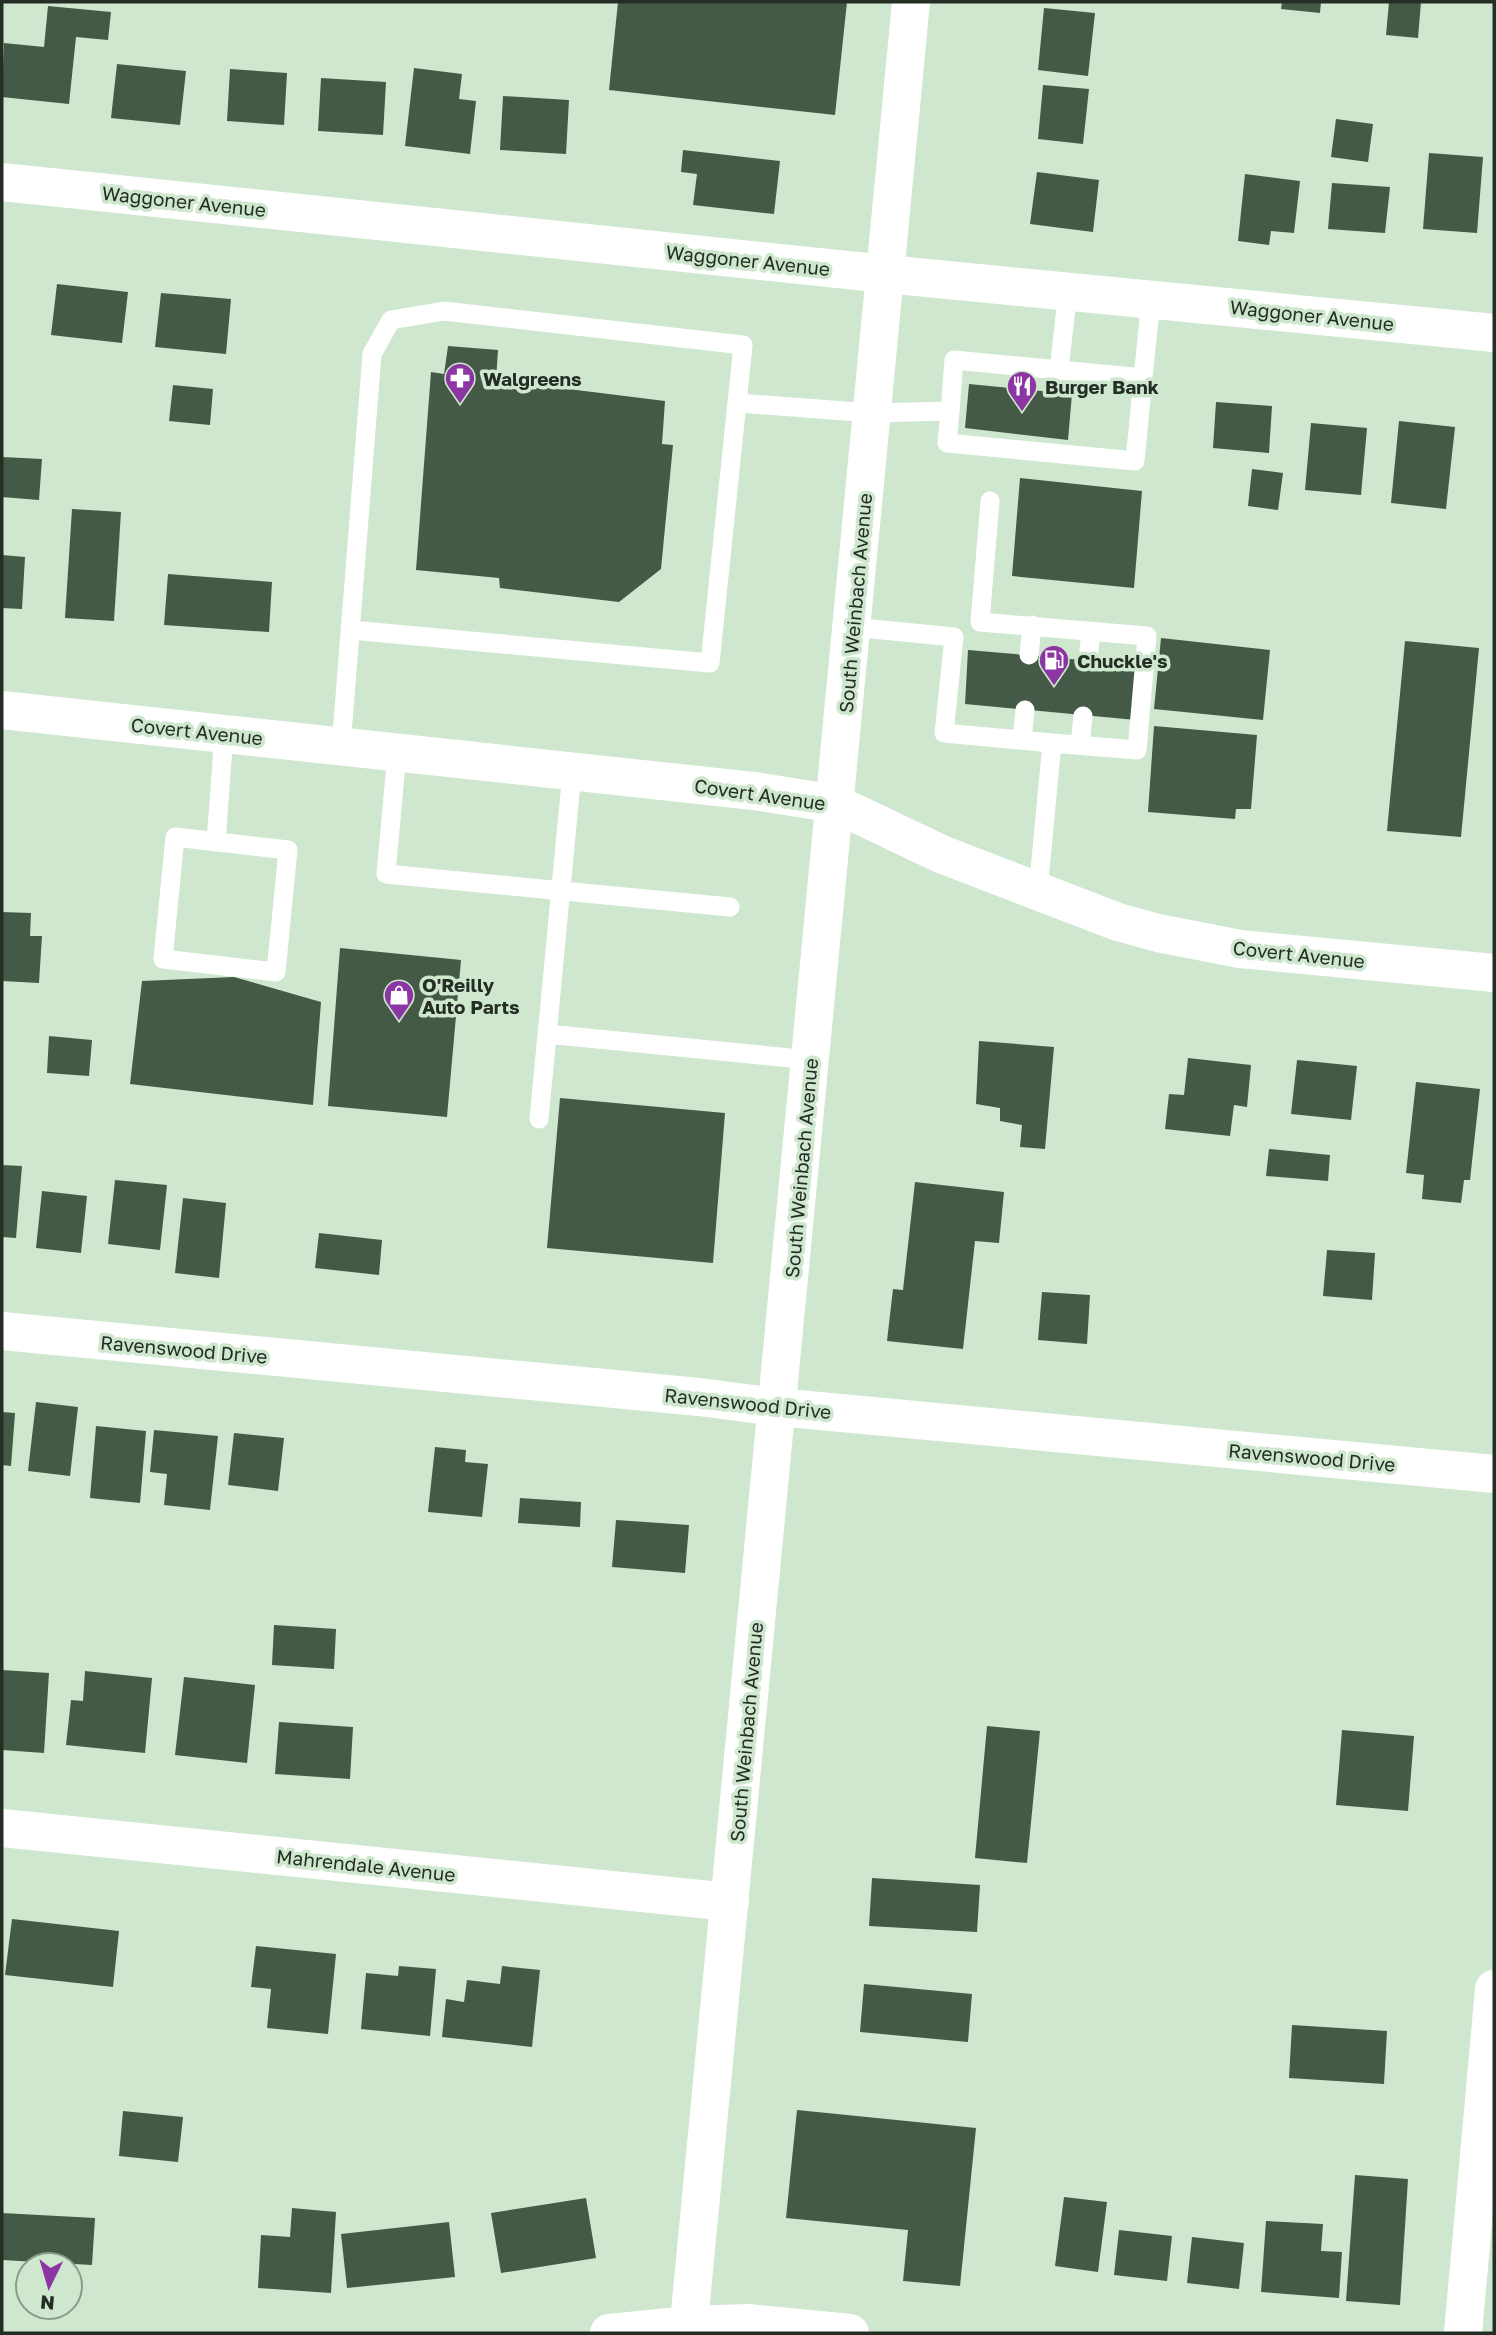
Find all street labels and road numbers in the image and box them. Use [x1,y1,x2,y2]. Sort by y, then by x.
street label: Waggoner Avenue [101,181,267,221]
street label: Waggoner Avenue [665,240,831,280]
street label: Waggoner Avenue [1229,295,1395,335]
street label: South Weinbach Avenue [834,492,876,714]
street label: Covert Avenue [130,713,264,749]
street label: Covert Avenue [693,773,827,815]
street label: Covert Avenue [1232,936,1366,972]
street label: South Weinbach Avenue [780,1057,822,1279]
street label: Ravenswood Drive [99,1330,269,1368]
street label: Ravenswood Drive [663,1383,833,1423]
street label: Ravenswood Drive [1227,1438,1397,1476]
street label: South Weinbach Avenue [725,1621,767,1843]
street label: Mahrendale Avenue [275,1844,457,1886]

